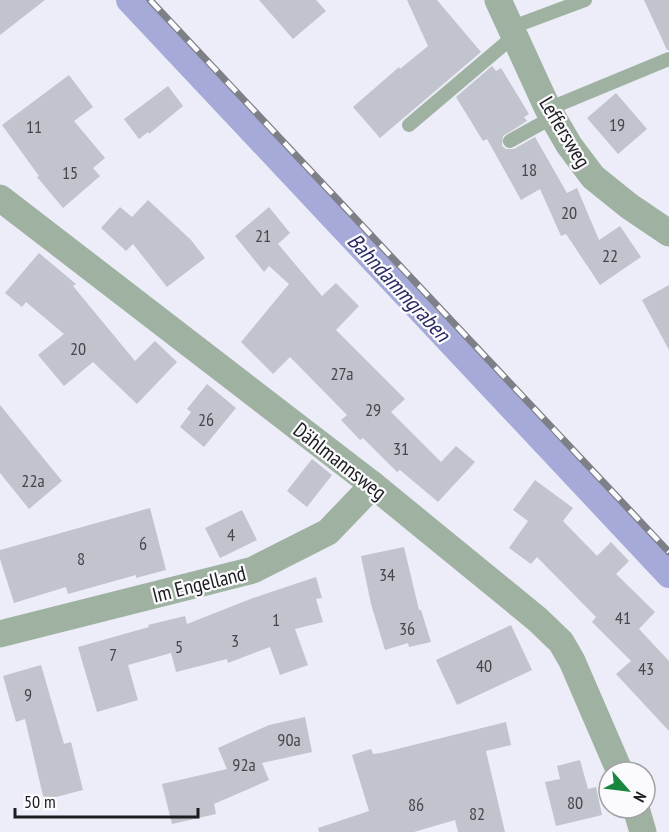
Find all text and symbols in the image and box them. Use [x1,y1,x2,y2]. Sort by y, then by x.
street label: Leffersweg [533,91,597,173]
house number: 19 [609,113,625,136]
house number: 11 [26,115,42,138]
house number: 18 [521,158,537,181]
house number: 15 [62,161,78,184]
house number: 20 [561,201,577,224]
house number: 21 [255,224,271,247]
water label: Bahndammgraben [342,227,457,348]
house number: 22 [602,244,618,267]
house number: 20 [70,337,86,360]
house number: 27a [330,362,354,385]
house number: 29 [365,398,381,421]
house number: 26 [198,408,214,431]
street label: Dählmannsweg [288,416,392,506]
house number: 31 [393,437,409,460]
house number: 22a [21,469,45,492]
house number: 4 [227,523,235,546]
house number: 6 [139,532,147,555]
house number: 8 [77,547,85,570]
street label: Im Engelland [149,559,249,609]
house number: 34 [379,563,395,586]
house number: 41 [615,606,631,629]
house number: 1 [272,608,280,631]
house number: 36 [399,617,415,640]
house number: 3 [231,629,239,652]
house number: 5 [175,635,183,658]
house number: 7 [109,643,117,666]
house number: 40 [476,654,492,677]
house number: 43 [638,657,654,680]
house number: 9 [24,683,32,706]
house number: 90a [277,728,301,751]
house number: 92a [232,753,256,776]
north arrow [597,760,657,820]
scale bar [15,781,198,819]
text: N [629,789,651,806]
text: 50 m [24,790,56,813]
house number: 80 [567,791,583,814]
house number: 86 [408,793,424,816]
house number: 82 [469,802,485,825]

